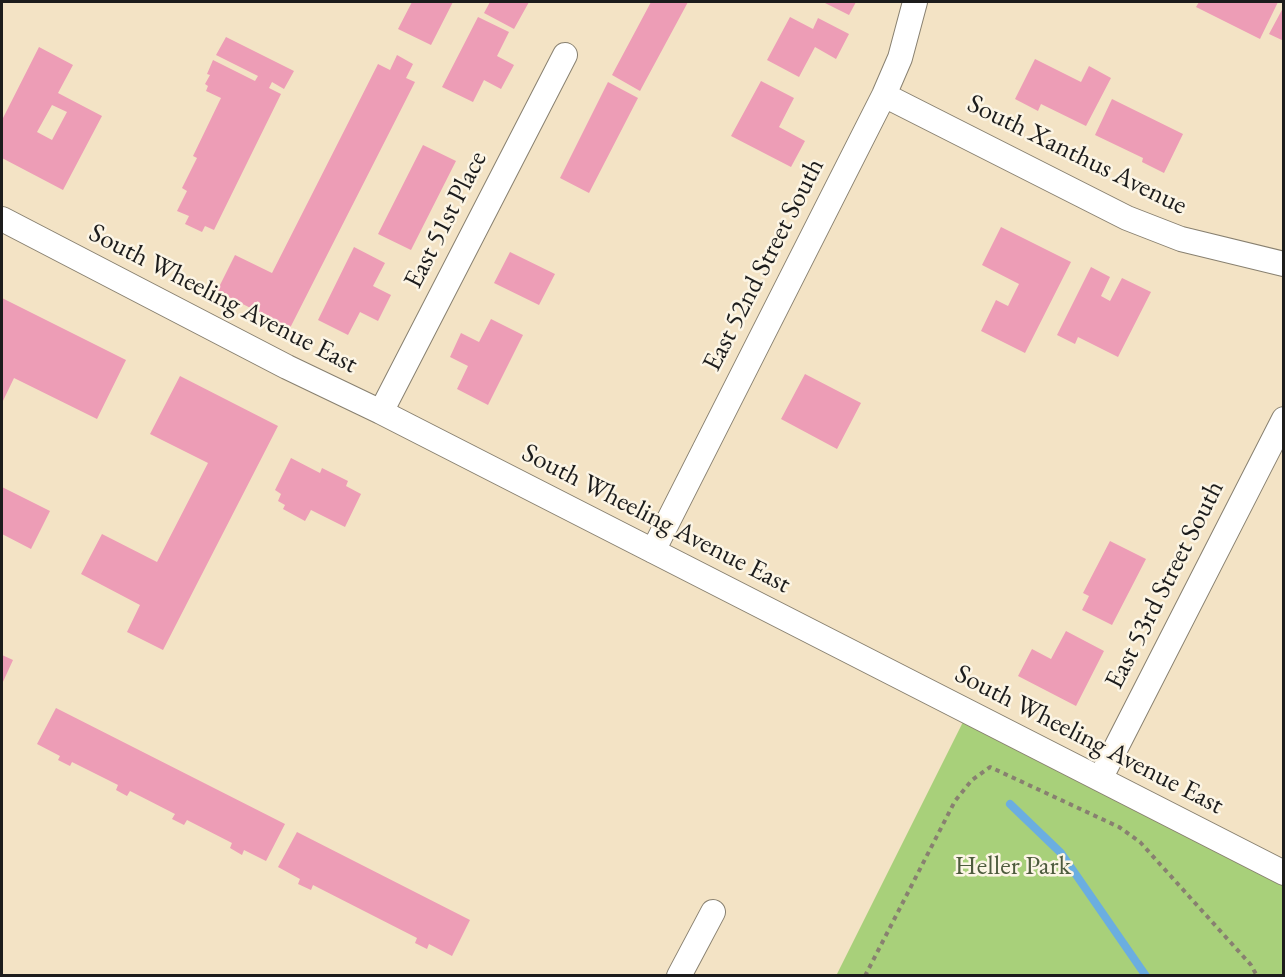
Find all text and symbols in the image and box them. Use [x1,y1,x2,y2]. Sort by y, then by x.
street label: South Xanthus Avenue [962,88,1192,222]
street label: East 51st Place [398,146,494,294]
street label: East 52nd Street South [696,153,832,377]
street label: South Wheeling Avenue East [83,217,363,381]
street label: South Wheeling Avenue East [516,437,796,601]
street label: East 53rd Street South [1099,476,1231,694]
street label: South Wheeling Avenue East [949,658,1229,822]
park label: Heller Park [955,851,1071,883]

